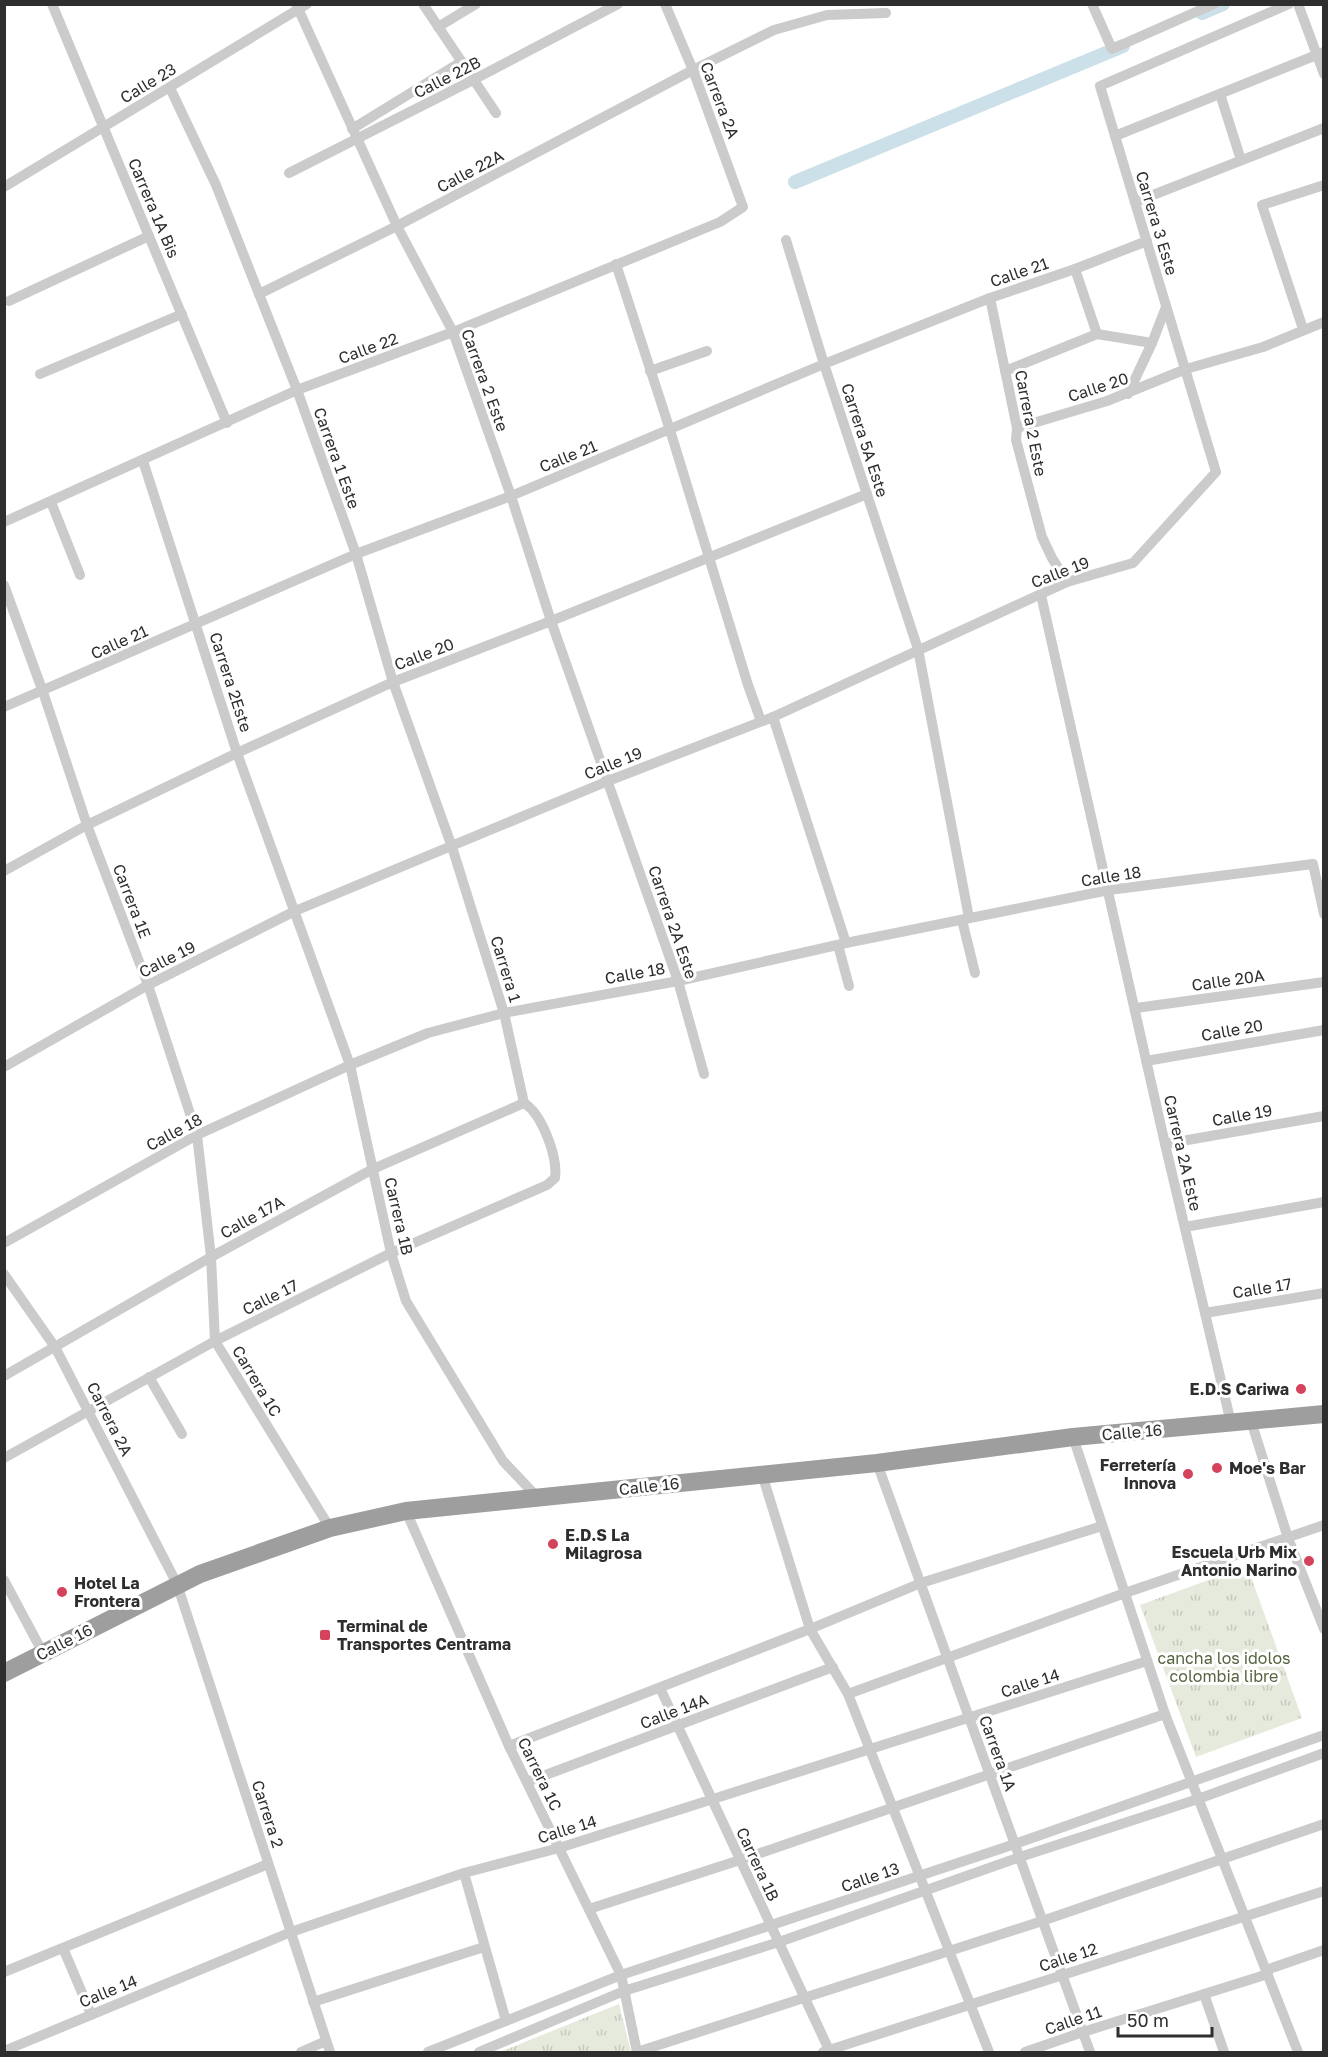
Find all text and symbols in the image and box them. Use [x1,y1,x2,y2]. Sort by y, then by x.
street label: Calle 22B [410,52,484,102]
street label: Calle 23 [116,58,180,108]
street label: Carrera 2A [696,59,744,141]
street label: Calle 22A [433,145,507,197]
street label: Carrera 1A Bis [124,155,184,261]
street label: Carrera 3 Este [1132,168,1182,278]
street label: Calle 21 [987,253,1051,291]
street label: Carrera 2 Este [457,326,513,434]
street label: Calle 22 [336,328,400,368]
street label: Carrera 2 Este [1011,368,1051,478]
street label: Calle 20 [1065,368,1131,406]
street label: Carrera 5A Este [837,381,893,499]
street label: Carrera 1 Este [309,405,365,511]
street label: Calle 21 [536,435,600,477]
street label: Calle 19 [1028,552,1092,592]
street label: Calle 21 [87,621,151,663]
street label: Carrera 2Este [205,630,257,734]
street label: Calle 20 [391,633,457,675]
street label: Calle 19 [581,742,645,784]
street label: Carrera 1E [109,861,155,941]
street label: Calle 18 [1079,861,1143,891]
street label: Carrera 2A Este [644,863,702,981]
street label: Carrera 1 [486,933,526,1005]
street label: Calle 19 [135,936,199,982]
street label: Calle 18 [603,958,667,988]
street label: Calle 20A [1190,965,1266,995]
street label: Calle 20 [1199,1015,1265,1045]
street label: Carrera 2A Este [1160,1093,1206,1213]
street label: Calle 19 [1210,1100,1274,1130]
street label: Calle 18 [142,1109,206,1155]
street label: Carrera 1B [380,1175,418,1257]
street label: Calle 17A [216,1191,288,1243]
street label: Calle 17 [1231,1273,1293,1303]
street label: Calle 17 [239,1275,301,1319]
street label: Carrera 1C [228,1342,286,1420]
street label: Carrera 2A [83,1379,137,1460]
place label: E.D.S Cariwa [1190,1379,1289,1399]
marker: E.D.S Cariwa [1294,1382,1308,1396]
street label: Calle 16 [1101,1419,1163,1445]
place label: Ferretería Innova [1100,1455,1176,1493]
place label: Moe's Bar [1229,1458,1306,1478]
marker: Moe's Bar [1210,1461,1224,1475]
marker: Ferretería Innova [1181,1467,1195,1481]
street label: Calle 16 [618,1473,680,1499]
place label: E.D.S La Milagrosa [565,1525,642,1563]
marker: E.D.S La Milagrosa [546,1537,560,1551]
place label: Escuela Urb Mix Antonio Narino [1172,1542,1298,1580]
marker: Escuela Urb Mix Antonio Narino [1302,1554,1316,1568]
place label: Hotel La Frontera [74,1573,140,1611]
marker: Hotel La Frontera [55,1585,69,1599]
place label: Terminal de Transportes Centrama [337,1616,511,1654]
street label: Calle 16 [32,1619,96,1665]
marker: Terminal de Transportes Centrama [318,1628,332,1642]
park label: cancha los idolos colombia libre [1157,1648,1291,1686]
street label: Calle 14 [998,1664,1062,1702]
street label: Calle 14A [637,1689,711,1733]
street label: Carrera 1A [975,1712,1021,1794]
street label: Carrera 1C [514,1734,566,1814]
street label: Carrera 2 [248,1778,288,1850]
street label: Calle 14 [535,1811,599,1847]
street label: Carrera 1B [732,1824,784,1904]
street label: Calle 13 [838,1858,902,1896]
street label: Calle 12 [1036,1938,1100,1976]
street label: Calle 14 [76,1970,140,2012]
scale bar [1118,2000,1212,2038]
street label: Calle 11 [1042,2001,1104,2039]
text: 50 m [1127,2009,1169,2031]

